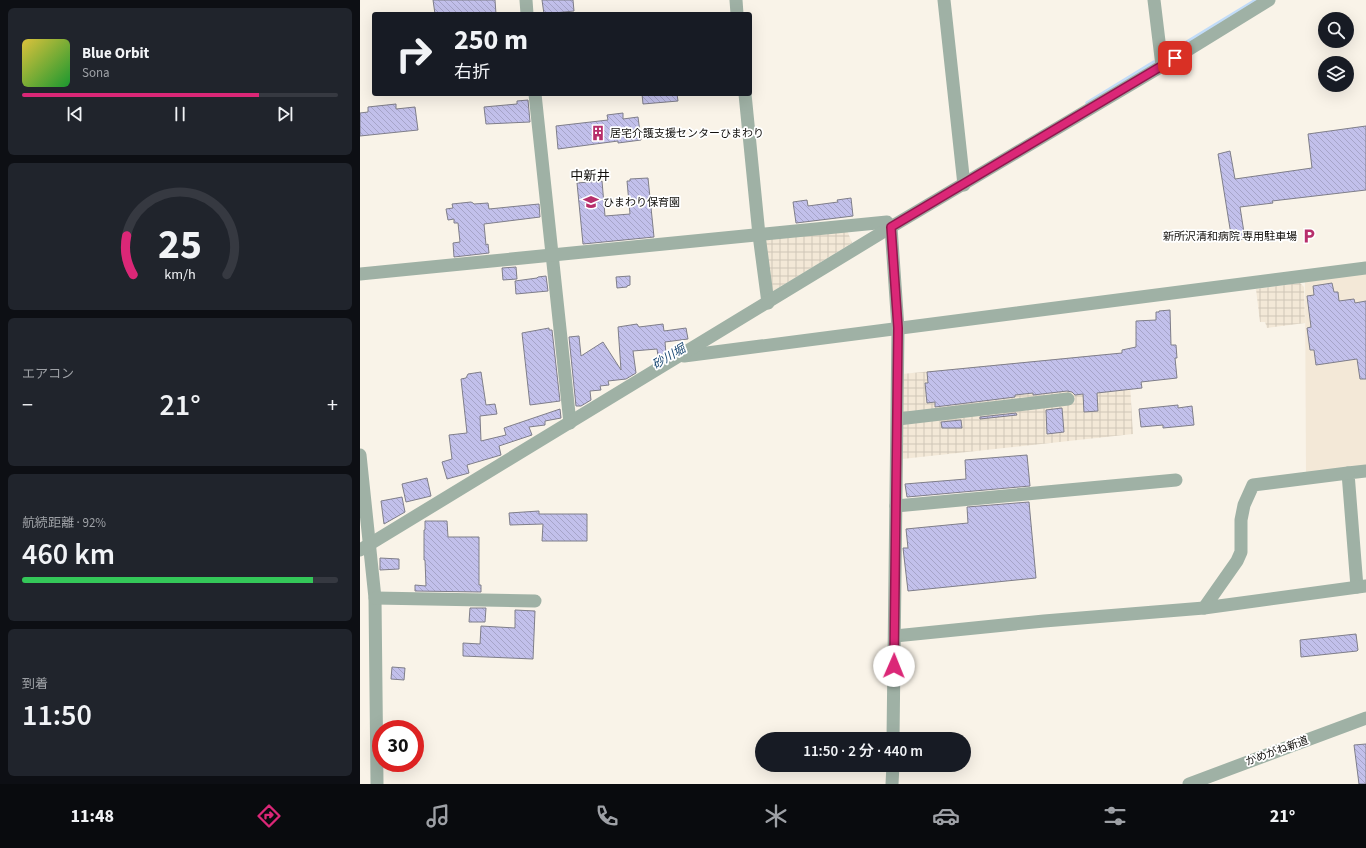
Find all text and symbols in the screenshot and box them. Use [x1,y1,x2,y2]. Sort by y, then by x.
map controls [1318,12,1354,92]
button: search [1318,12,1354,48]
text: 250 m [454,20,528,60]
icon: right [388,28,440,80]
pin [1158,41,1192,75]
text: Blue Orbit [82,43,149,64]
icon: arrive [1164,47,1186,69]
button: layers [1318,56,1354,92]
text: 右折 [454,60,490,85]
text: Sona [82,64,110,82]
icon: previous [64,103,86,125]
icon: pause [169,103,191,125]
icon: next [274,103,296,125]
building icon: 居宅介護支援センターひまわり [589,124,607,142]
place label: 居宅介護支援センターひまわり [610,126,764,141]
district label: 中新井 [570,167,610,185]
school or university icon: ひまわり保育園 [582,193,600,211]
place label: ひまわり保育園 [603,195,680,210]
text: 25 [158,215,202,275]
parking icon: 新所沢清和病院 専用駐車場 [1300,227,1318,245]
place label: 新所沢清和病院 専用駐車場 [1163,229,1297,244]
text: km/h [164,263,196,284]
water label: 砂川堀 [649,339,691,374]
text: エアコン [22,365,74,383]
text: 21° [159,384,201,427]
text: − [22,389,33,421]
text: + [327,389,338,421]
text: 航続距離 · 92% [22,514,106,532]
text: 460 km [22,533,115,576]
position arrow [873,645,915,687]
text: 到着 [22,675,48,693]
text: 11:50 [22,694,92,737]
speed limit sign: 30 [372,720,424,772]
street label: かめがね新道 [1243,733,1311,769]
text: 11:50 · 2 分 · 440 m [803,741,923,762]
icon: directions [255,802,283,830]
icon: music [424,802,452,830]
icon: phone [593,802,621,830]
icon: climate [762,802,790,830]
icon: car [932,802,960,830]
icon: filters [1101,802,1129,830]
text: 11:48 [71,804,114,829]
text: 21° [1270,804,1295,829]

